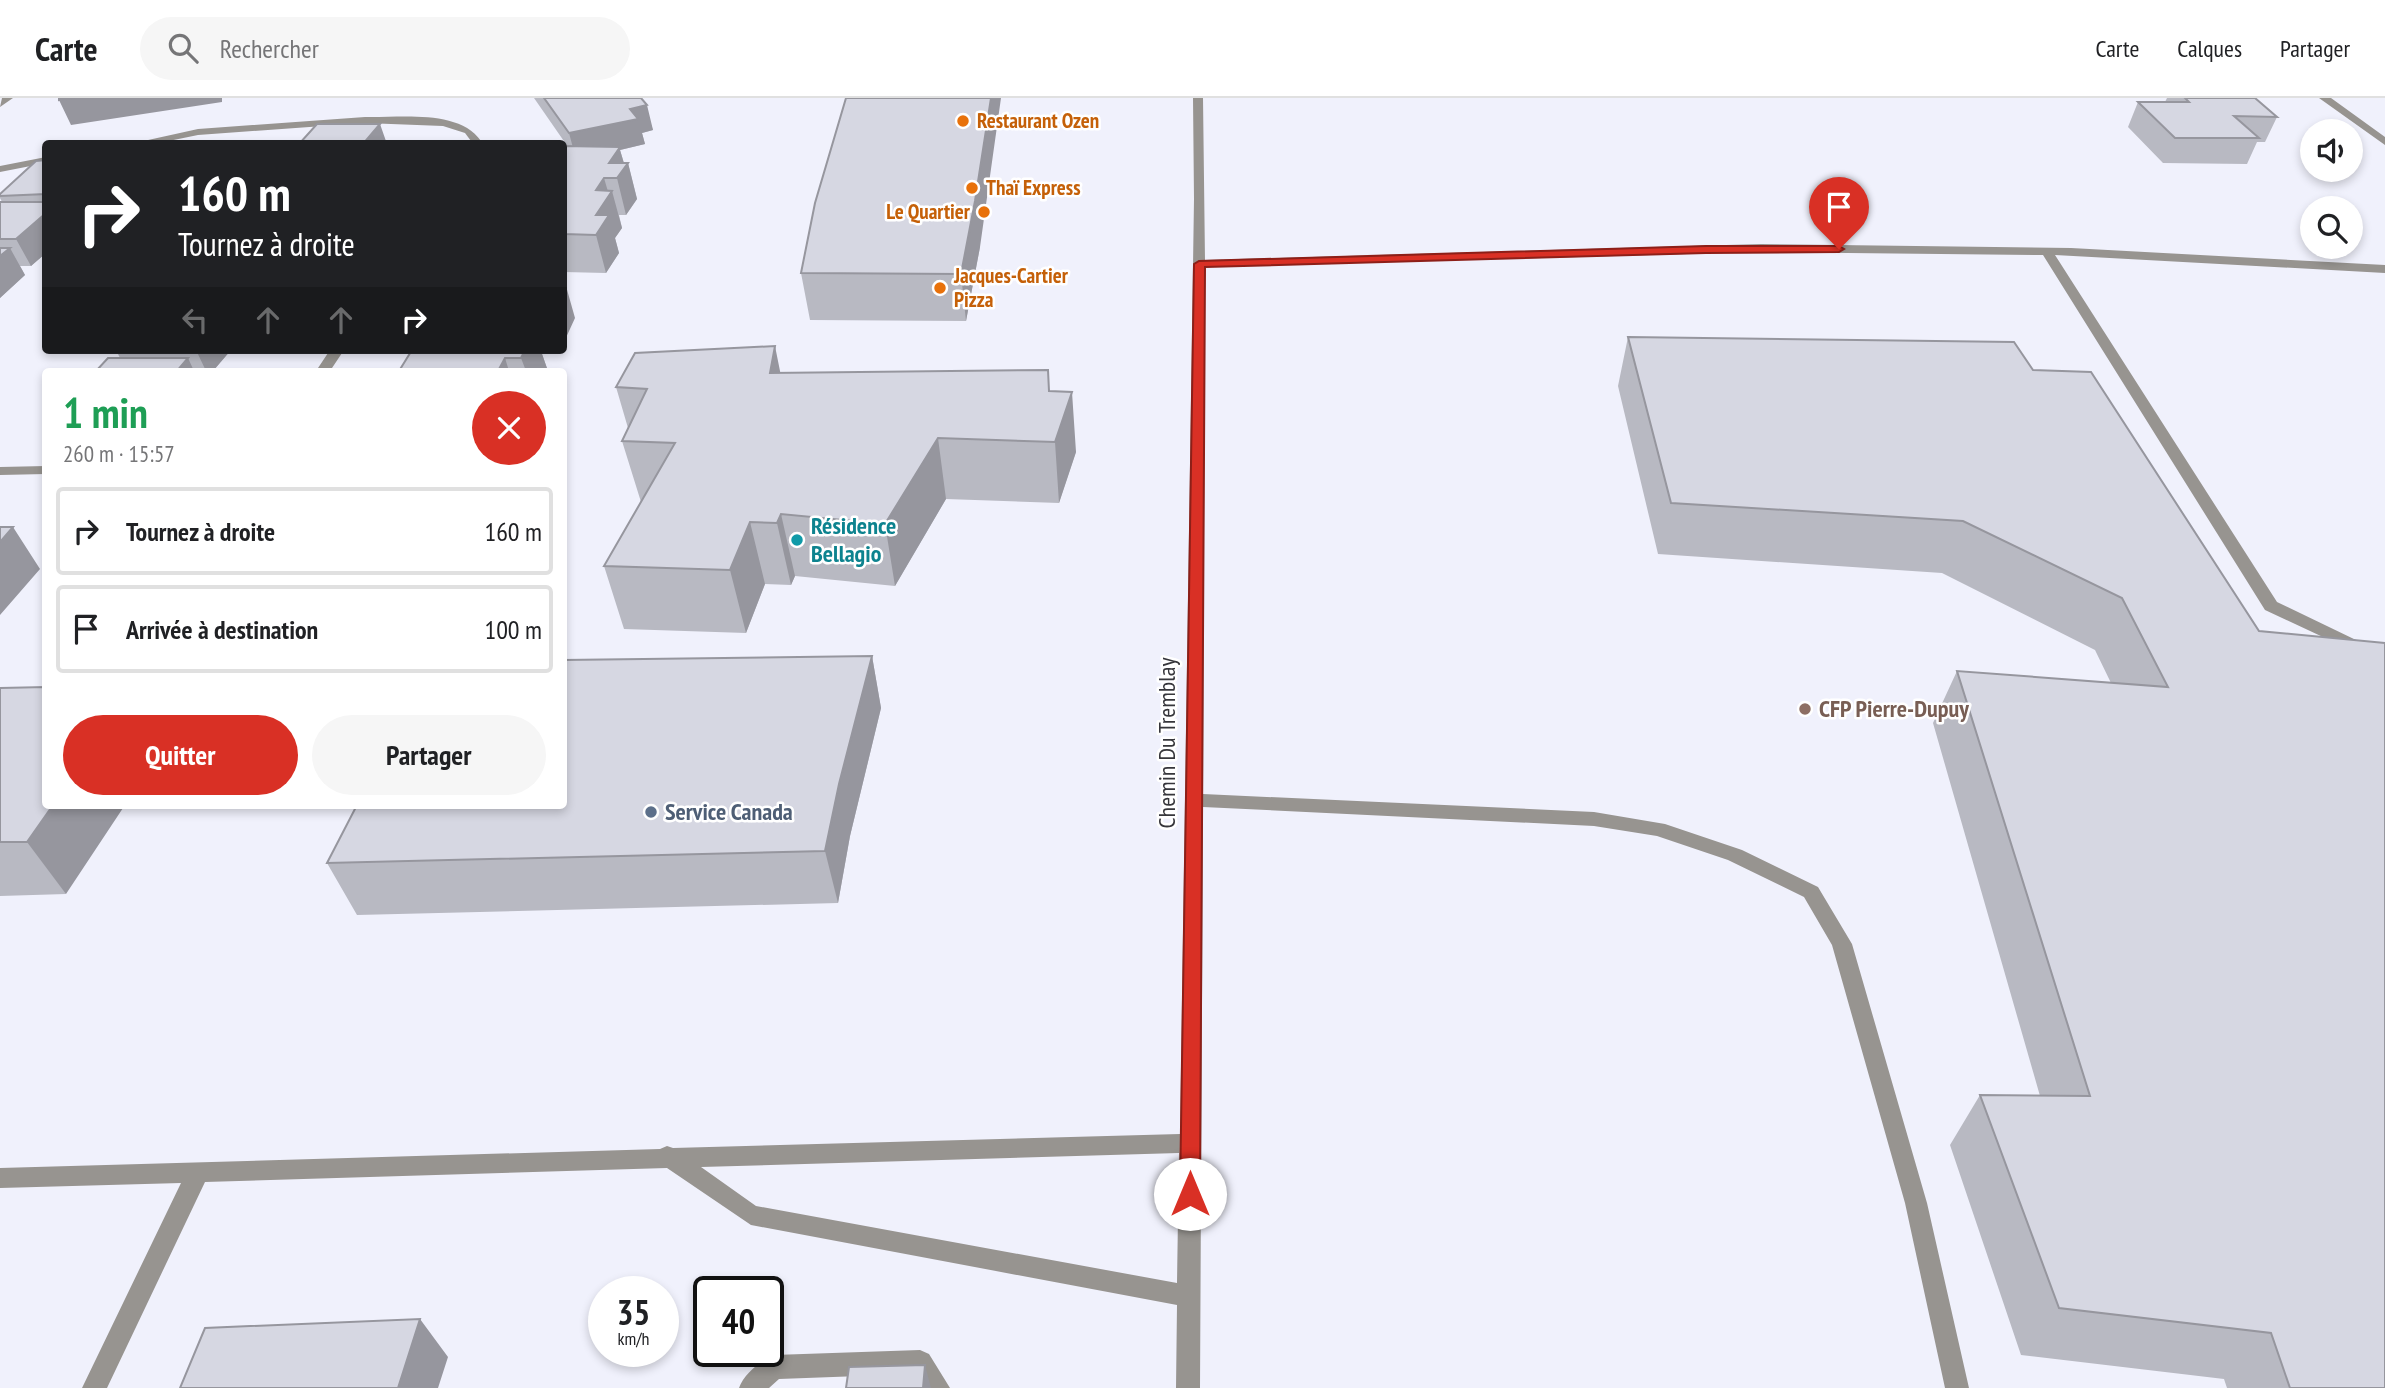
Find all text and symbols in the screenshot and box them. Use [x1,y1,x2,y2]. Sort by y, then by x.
search box [140,17,630,80]
text: Carte [35,27,98,70]
icon: search [164,29,202,67]
text: Rechercher [220,32,319,65]
text: Carte [2096,33,2139,64]
text: Calques [2177,33,2242,64]
text: Partager [2280,33,2350,64]
place label: Restaurant Ozen [977,107,1099,134]
marker: Restaurant Ozen [955,113,971,129]
map controls [2300,119,2363,259]
button: sound [2300,119,2363,182]
text: 160 m [178,161,291,225]
icon: right [63,168,154,259]
place label: Thaï Express [986,174,1081,201]
pin [1809,177,1869,249]
marker: Thaï Express [964,180,980,196]
icon: arrive [1820,188,1858,226]
button: search [2300,196,2363,259]
place label: Le Quartier [886,198,971,225]
marker: Le Quartier [976,204,992,220]
text: Tournez à droite [178,223,355,265]
place label: Jacques-Cartier Pizza [953,262,1069,313]
marker: Jacques-Cartier Pizza [932,280,948,296]
icon: left [176,301,214,339]
icon: ahead [249,301,287,339]
icon: ahead [322,301,360,339]
icon: right [395,301,433,339]
text: 1 min [63,385,148,440]
button: close [472,391,546,465]
text: 260 m · 15:57 [63,439,175,468]
place label: Résidence Bellagio [811,510,896,569]
icon: right [67,512,105,550]
text: Tournez à droite [126,515,275,548]
text: 160 m [484,515,542,548]
marker: Résidence Bellagio [789,532,805,548]
icon: arrive [67,610,105,648]
text: Arrivée à destination [126,613,318,646]
text: 100 m [484,613,542,646]
street label: Chemin Du Tremblay [1151,658,1182,828]
place label: CFP Pierre-Dupuy [1819,693,1969,724]
marker: CFP Pierre-Dupuy [1797,701,1813,717]
button: Quitter [63,715,298,795]
button: Partager [312,715,546,795]
place label: Service Canada [665,796,793,827]
marker: Service Canada [643,804,659,820]
position arrow [1153,1157,1227,1231]
speed limit sign: 40 [693,1276,784,1367]
text: 35 [617,1289,650,1335]
text: km/h [618,1327,649,1350]

